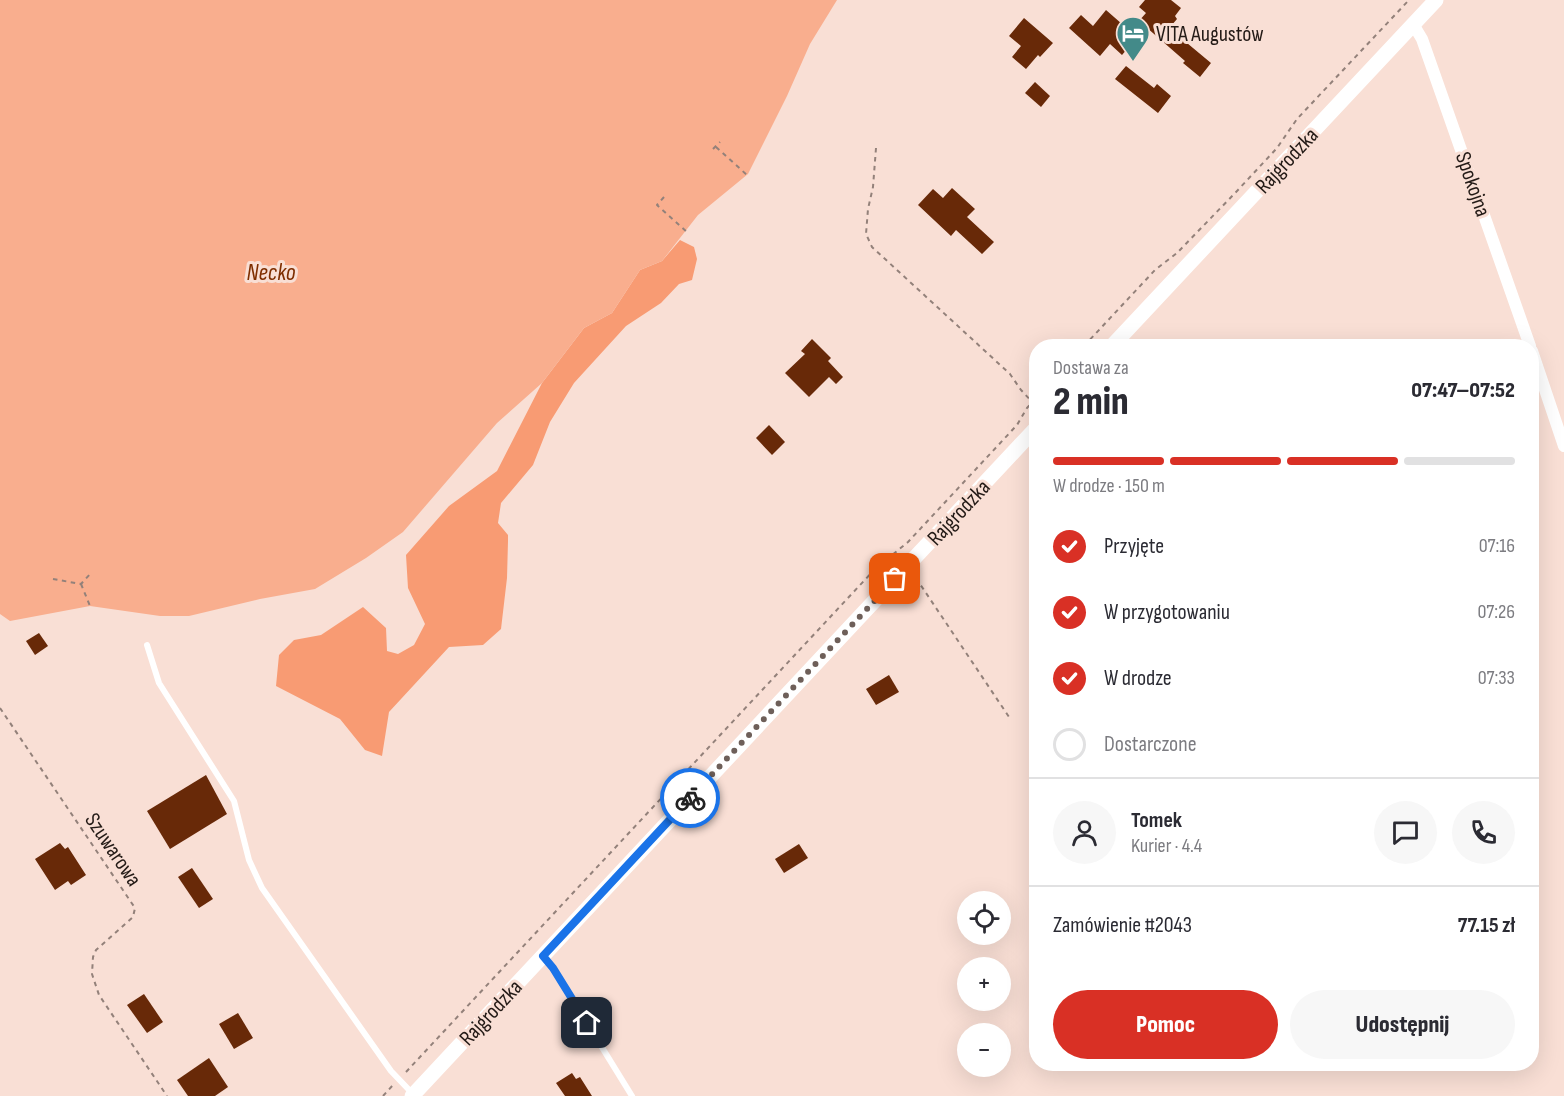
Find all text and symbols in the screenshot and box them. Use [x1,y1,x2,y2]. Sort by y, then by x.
hotel icon: VITA Augustów [1115,15,1151,62]
place label: VITA Augustów [1156,21,1264,48]
street label: Rajgrodzka [1250,123,1324,200]
street label: Spokojna [1449,149,1496,220]
water label: Necko [246,258,296,287]
text: Dostawa za [1053,356,1129,380]
text: 07:47–07:52 [1411,377,1515,404]
text: 2 min [1053,379,1129,426]
text: W drodze · 150 m [1053,474,1165,498]
street label: Rajgrodzka [922,475,996,552]
icon: check [1053,530,1086,563]
text: Przyjęte [1104,533,1164,560]
text: 07:16 [1479,534,1515,558]
pin [869,553,920,604]
icon: bag [878,562,911,595]
icon: check [1053,596,1086,629]
text: W przygotowaniu [1104,599,1230,626]
text: 07:26 [1477,600,1515,624]
icon: check [1053,662,1086,695]
text: W drodze [1104,665,1172,692]
text: 07:33 [1478,666,1515,690]
text: Dostarczone [1104,731,1197,758]
courier [660,768,720,828]
icon: bike [674,782,707,815]
button: person [1053,801,1116,864]
button: chat [1374,801,1437,864]
button: phone [1452,801,1515,864]
text: Tomek [1131,807,1182,834]
street label: Szuwarowa [78,808,147,892]
text: Kurier · 4.4 [1131,834,1202,858]
map controls [957,891,1011,1077]
button: locate [957,891,1011,945]
text: Zamówienie #2043 [1053,912,1192,939]
text: 77.15 zł [1458,912,1515,939]
button: + [957,957,1011,1011]
street label: Rajgrodzka [454,975,528,1052]
button: Pomoc [1053,990,1278,1059]
button: Udostępnij [1290,990,1515,1059]
pin [561,997,612,1048]
icon: home [570,1006,603,1039]
button: − [957,1023,1011,1077]

